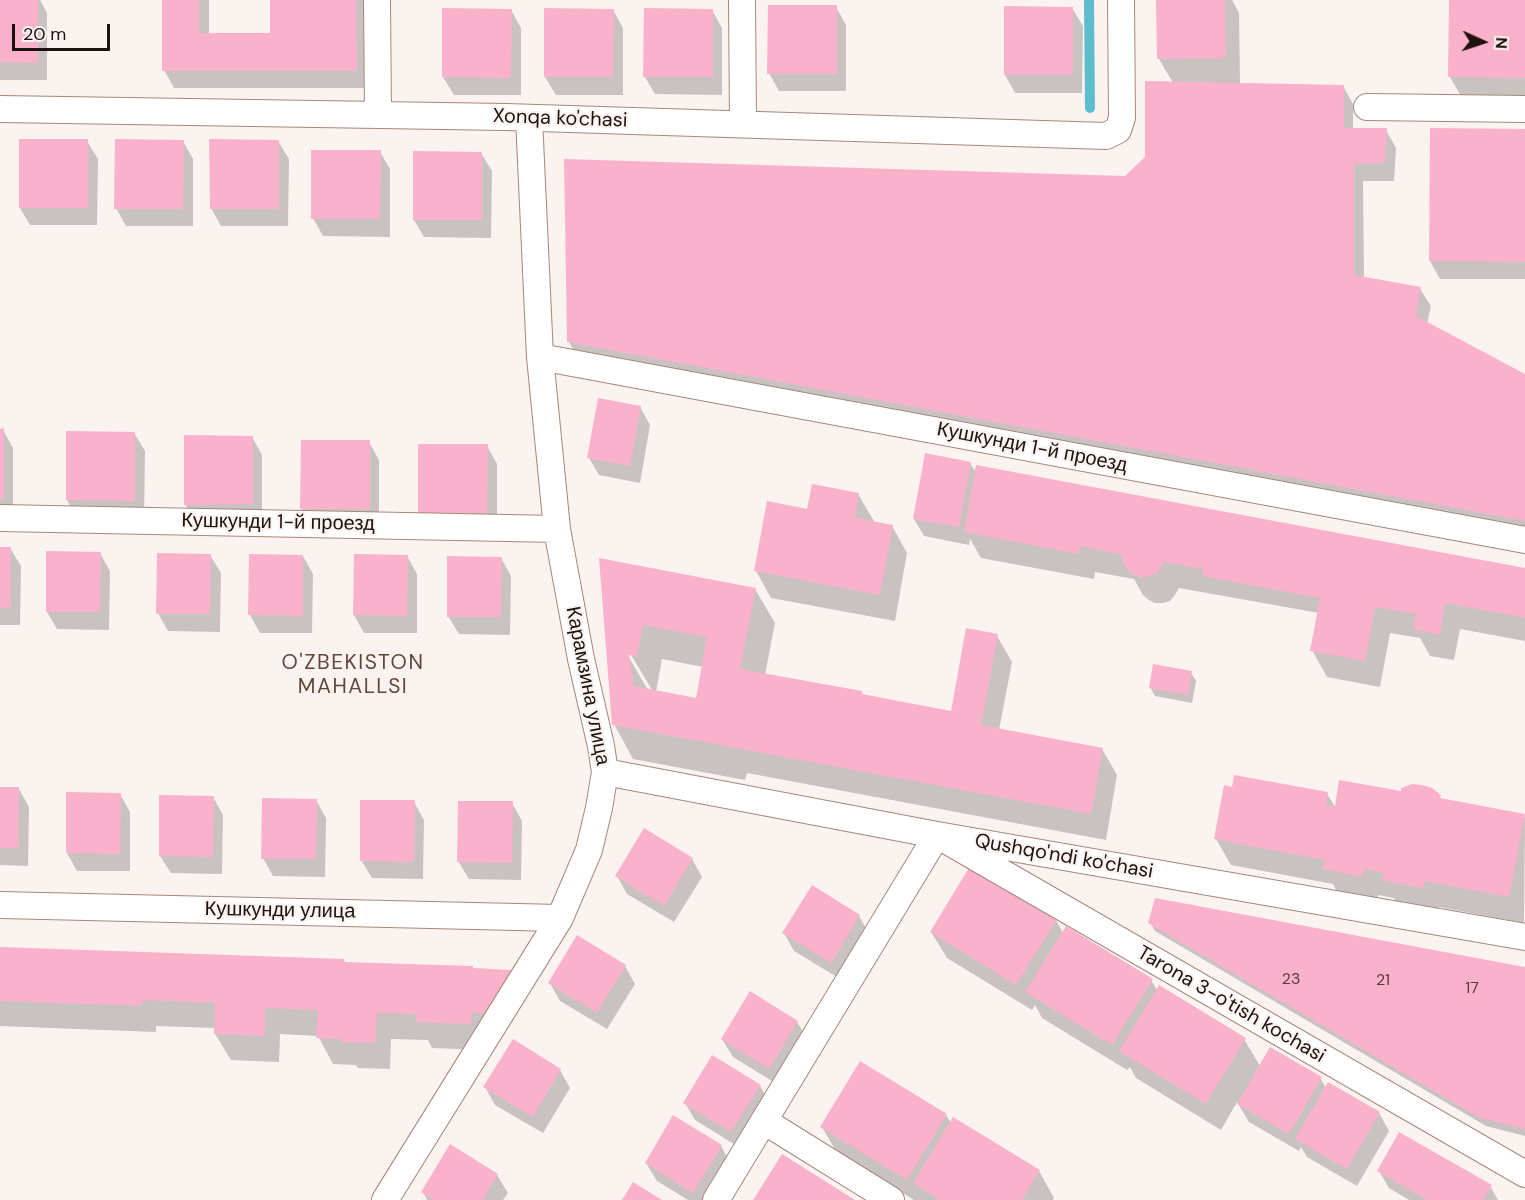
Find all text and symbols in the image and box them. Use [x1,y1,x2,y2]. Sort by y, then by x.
scale bar [15,12,112,50]
north arrow [1453,12,1513,72]
text: 20 m [23,22,66,46]
text: N [1491,37,1512,49]
street label: Xonqa ko'chasi [492,105,628,133]
street label: Кушкунди 1-й проезд [935,418,1129,478]
street label: Кушкунди 1-й проезд [181,509,375,537]
street label: Карамзина улица [560,605,614,767]
district label: O'ZBEKISTON MAHALLSI [282,650,424,700]
street label: Qushqo'ndi ko'chasi [973,829,1155,885]
street label: Кушкунди улица [204,898,356,924]
street label: Tarona 3-o'tish kochasi [1133,941,1329,1069]
house number: 23 [1282,970,1300,990]
house number: 21 [1376,971,1390,991]
house number: 17 [1465,979,1479,999]

